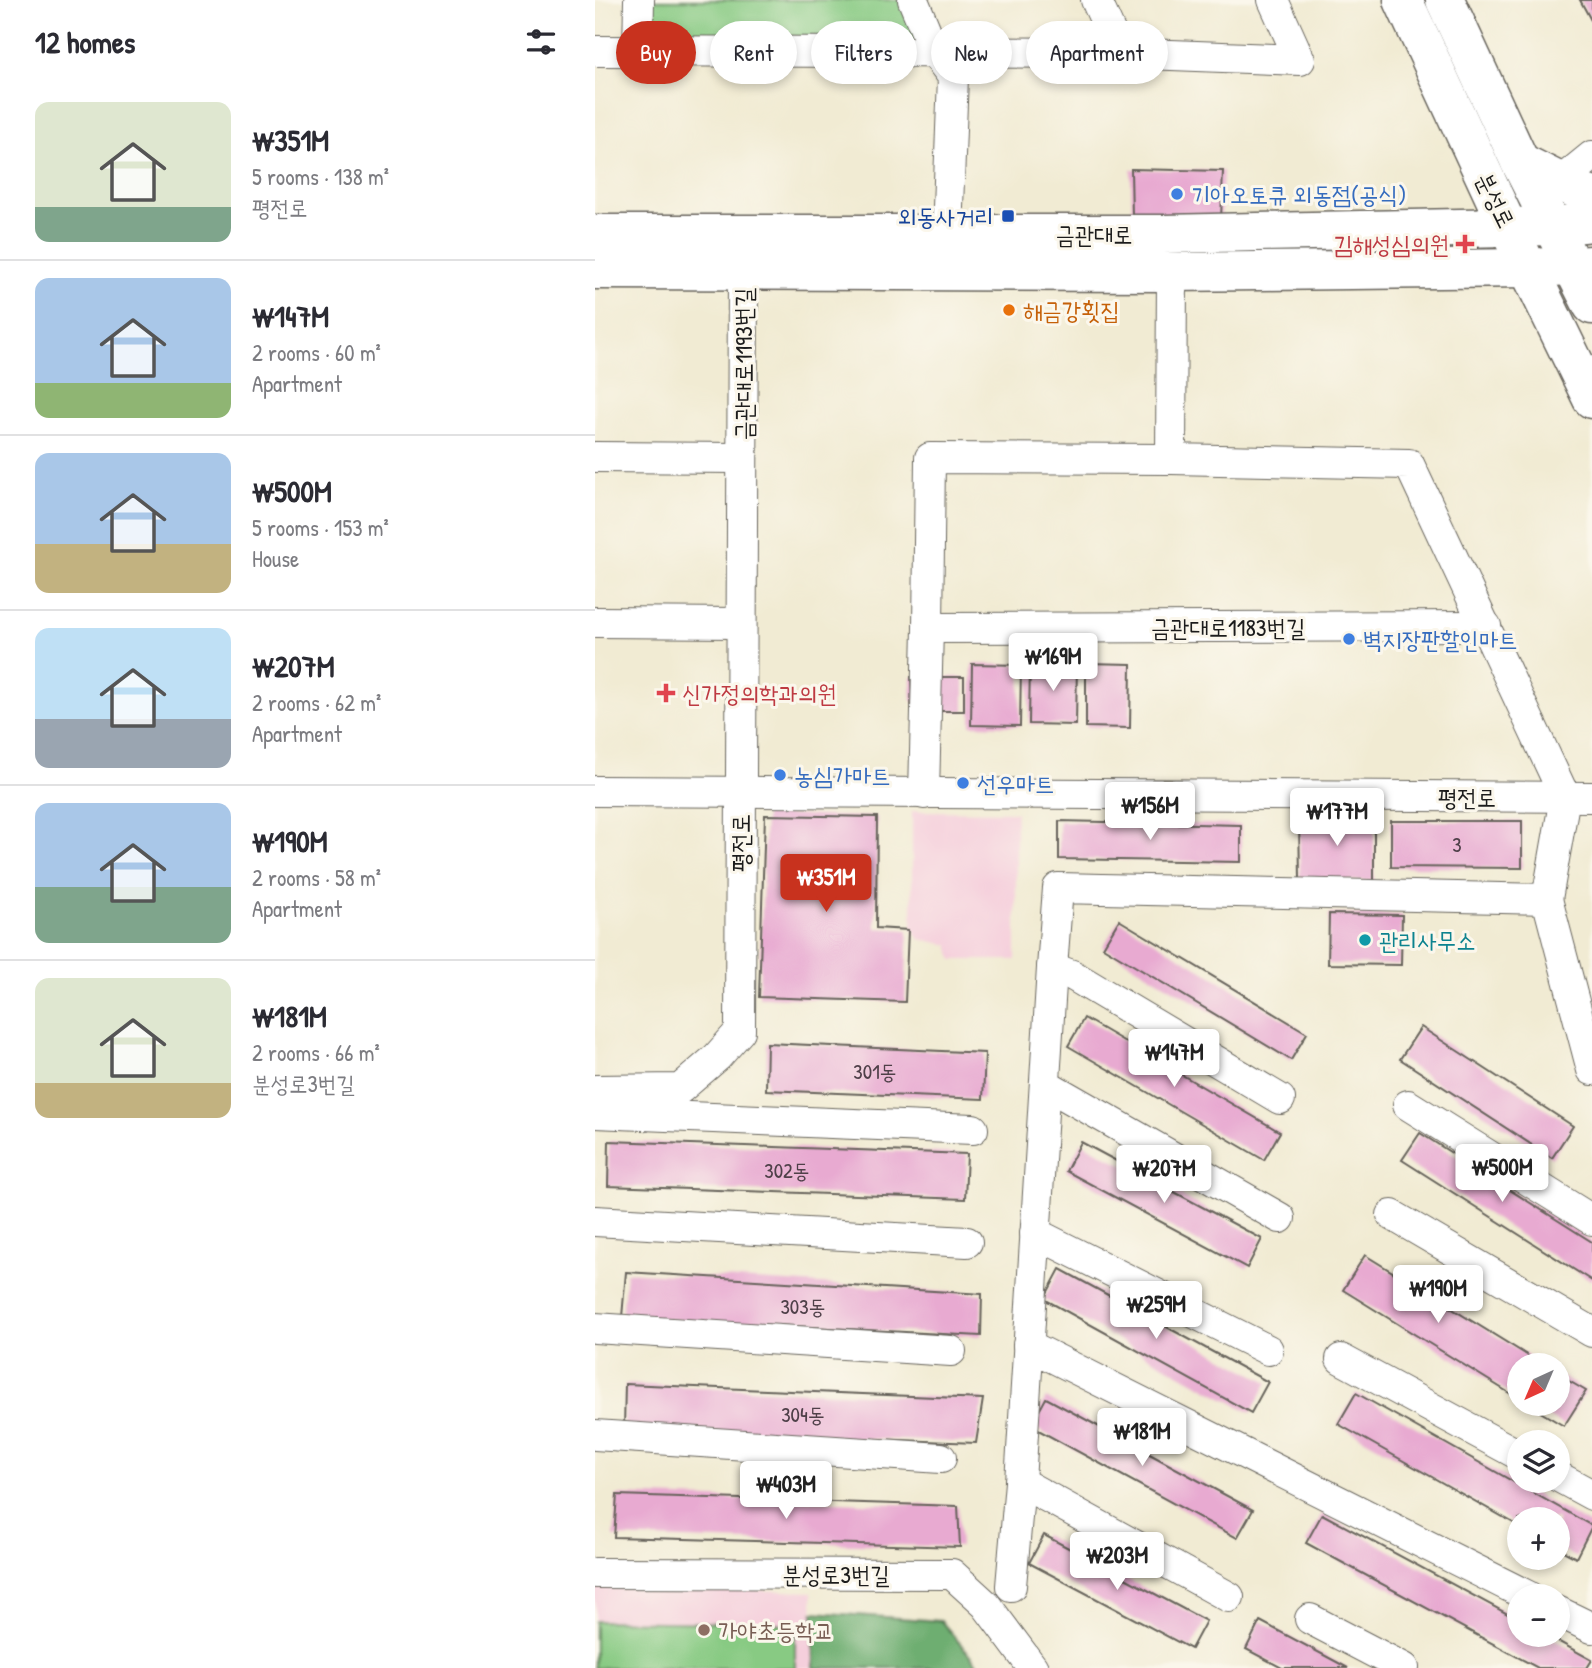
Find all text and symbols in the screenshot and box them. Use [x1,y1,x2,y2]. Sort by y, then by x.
chip: Buy [616,21,696,84]
chip: Rent [710,21,797,84]
chip: Filters [811,21,917,84]
chip: New [931,21,1012,84]
chip: Apartment [1026,21,1168,84]
text: 12 homes [35,22,135,62]
icon: filters [522,23,560,61]
text: ₩351M [252,120,329,160]
icon: home [91,130,175,214]
text: 5 rooms · 138 m² [252,161,389,192]
street label: 분성로 [1469,167,1523,233]
place label: 기아오토큐 외동점(공식) [1191,178,1406,210]
marker: 기아오토큐 외동점(공식) [1169,186,1185,202]
text: 평전로 [252,192,308,223]
place label: 외동사거리 [897,200,994,232]
marker: 외동사거리 [1000,208,1016,224]
street label: 금관대로 [1055,218,1133,250]
place label: 김해성심의원 [1333,228,1449,260]
marker: 김해성심의원 [1455,234,1475,254]
street label: 금관대로1193번길 [727,288,759,440]
place label: 해금강횟집 [1023,294,1120,326]
text: ₩147M [252,296,329,336]
marker: 해금강횟집 [1001,302,1017,318]
icon: home [91,306,175,390]
text: 2 rooms · 60 m² [252,337,381,368]
text: Apartment [252,368,342,399]
text: ₩500M [252,471,332,511]
icon: home [91,481,175,565]
text: 5 rooms · 153 m² [252,512,389,543]
text: House [252,543,299,574]
street label: 금관대로1183번길 [1151,611,1305,643]
place label: 벽지장판할인마트 [1363,623,1518,655]
marker: 벽지장판할인마트 [1341,631,1357,647]
pin: ₩169M [1004,634,1102,693]
text: ₩169M [1025,640,1081,671]
text: ₩207M [252,646,335,686]
icon: home [91,656,175,740]
place label: 신가정의학과의원 [682,677,837,709]
marker: 신가정의학과의원 [656,683,676,703]
text: 2 rooms · 62 m² [252,687,381,718]
text: Apartment [252,718,342,749]
place label: 농심가마트 [794,759,891,791]
marker: 농심가마트 [772,767,788,783]
place label: 선우마트 [977,767,1054,799]
marker: 선우마트 [955,775,971,791]
street label: 평전로 [1438,781,1496,813]
pin: ₩156M [1101,782,1199,842]
pin: ₩177M [1288,788,1386,848]
text: ₩156M [1121,789,1179,820]
text: ₩177M [1306,795,1368,826]
street label: 평전로 [724,814,756,872]
text: ₩190M [252,821,328,861]
house number: 3 [1452,830,1462,859]
icon: home [91,831,175,915]
pin: ₩351M [777,855,875,914]
text: ₩351M [796,861,856,892]
text: 2 rooms · 58 m² [252,862,381,893]
text: Apartment [252,893,342,924]
place label: 관리사무소 [1379,924,1476,956]
marker: 관리사무소 [1357,932,1373,948]
text: ₩181M [252,996,327,1036]
icon: home [91,1006,175,1090]
pin: ₩147M [1125,1030,1223,1089]
text: ₩147M [1144,1036,1204,1067]
text: 2 rooms · 66 m² [252,1037,380,1068]
house number: 301동 [853,1057,897,1086]
text: 분성로3번길 [252,1068,355,1099]
pin: ₩500M [1453,1144,1551,1204]
pin: ₩207M [1115,1146,1213,1205]
text: ₩500M [1471,1151,1533,1182]
text: ₩207M [1132,1152,1196,1183]
house number: 302동 [764,1156,810,1185]
pin: ₩190M [1389,1266,1487,1325]
text: ₩190M [1409,1272,1467,1303]
pin: ₩259M [1107,1282,1205,1341]
text: ₩259M [1126,1288,1186,1319]
house number: 303동 [780,1292,826,1321]
north arrow [1507,1353,1570,1416]
map controls [1507,1353,1570,1647]
house number: 304동 [781,1400,825,1429]
pin: ₩181M [1093,1408,1191,1468]
text: ₩181M [1113,1415,1171,1446]
button: layers [1507,1430,1570,1493]
pin: ₩403M [737,1462,835,1521]
text: ₩403M [756,1468,816,1499]
button: + [1507,1507,1570,1570]
pin: ₩203M [1068,1532,1166,1592]
text: ₩203M [1086,1539,1148,1570]
street label: 분성로3번길 [782,1558,890,1590]
button: − [1507,1584,1570,1647]
place label: 가야초등학교 [718,1614,834,1646]
marker: 가야초등학교 [696,1622,712,1638]

